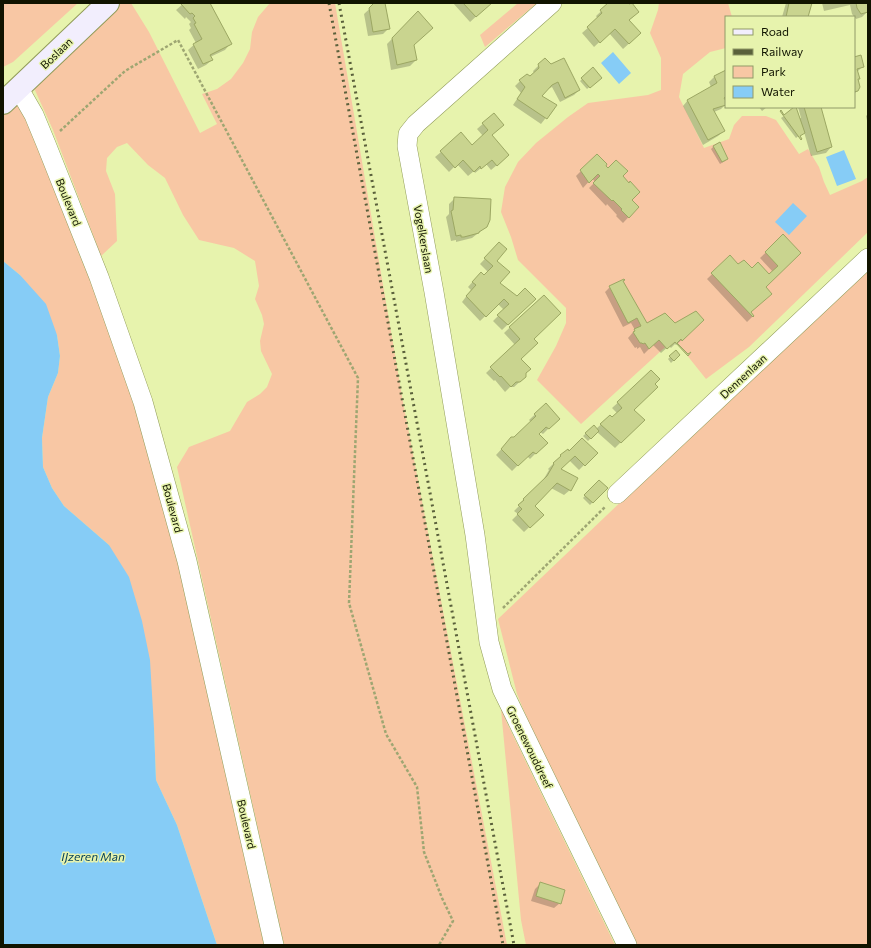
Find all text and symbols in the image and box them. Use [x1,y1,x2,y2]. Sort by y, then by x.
legend [725,16,855,108]
text: Road [761,24,789,38]
street label: Boslaan [37,35,75,71]
text: Railway [761,44,803,58]
text: Park [761,64,787,78]
text: Water [761,84,795,98]
street label: Boulevard [54,176,84,228]
street label: Vogelkerslaan [412,204,436,274]
street label: Dennenlaan [717,351,769,401]
street label: Boulevard [160,482,186,534]
street label: Groenewouddreef [504,703,556,791]
street label: Boulevard [235,798,259,850]
water label: IJzeren Man [61,849,125,864]

